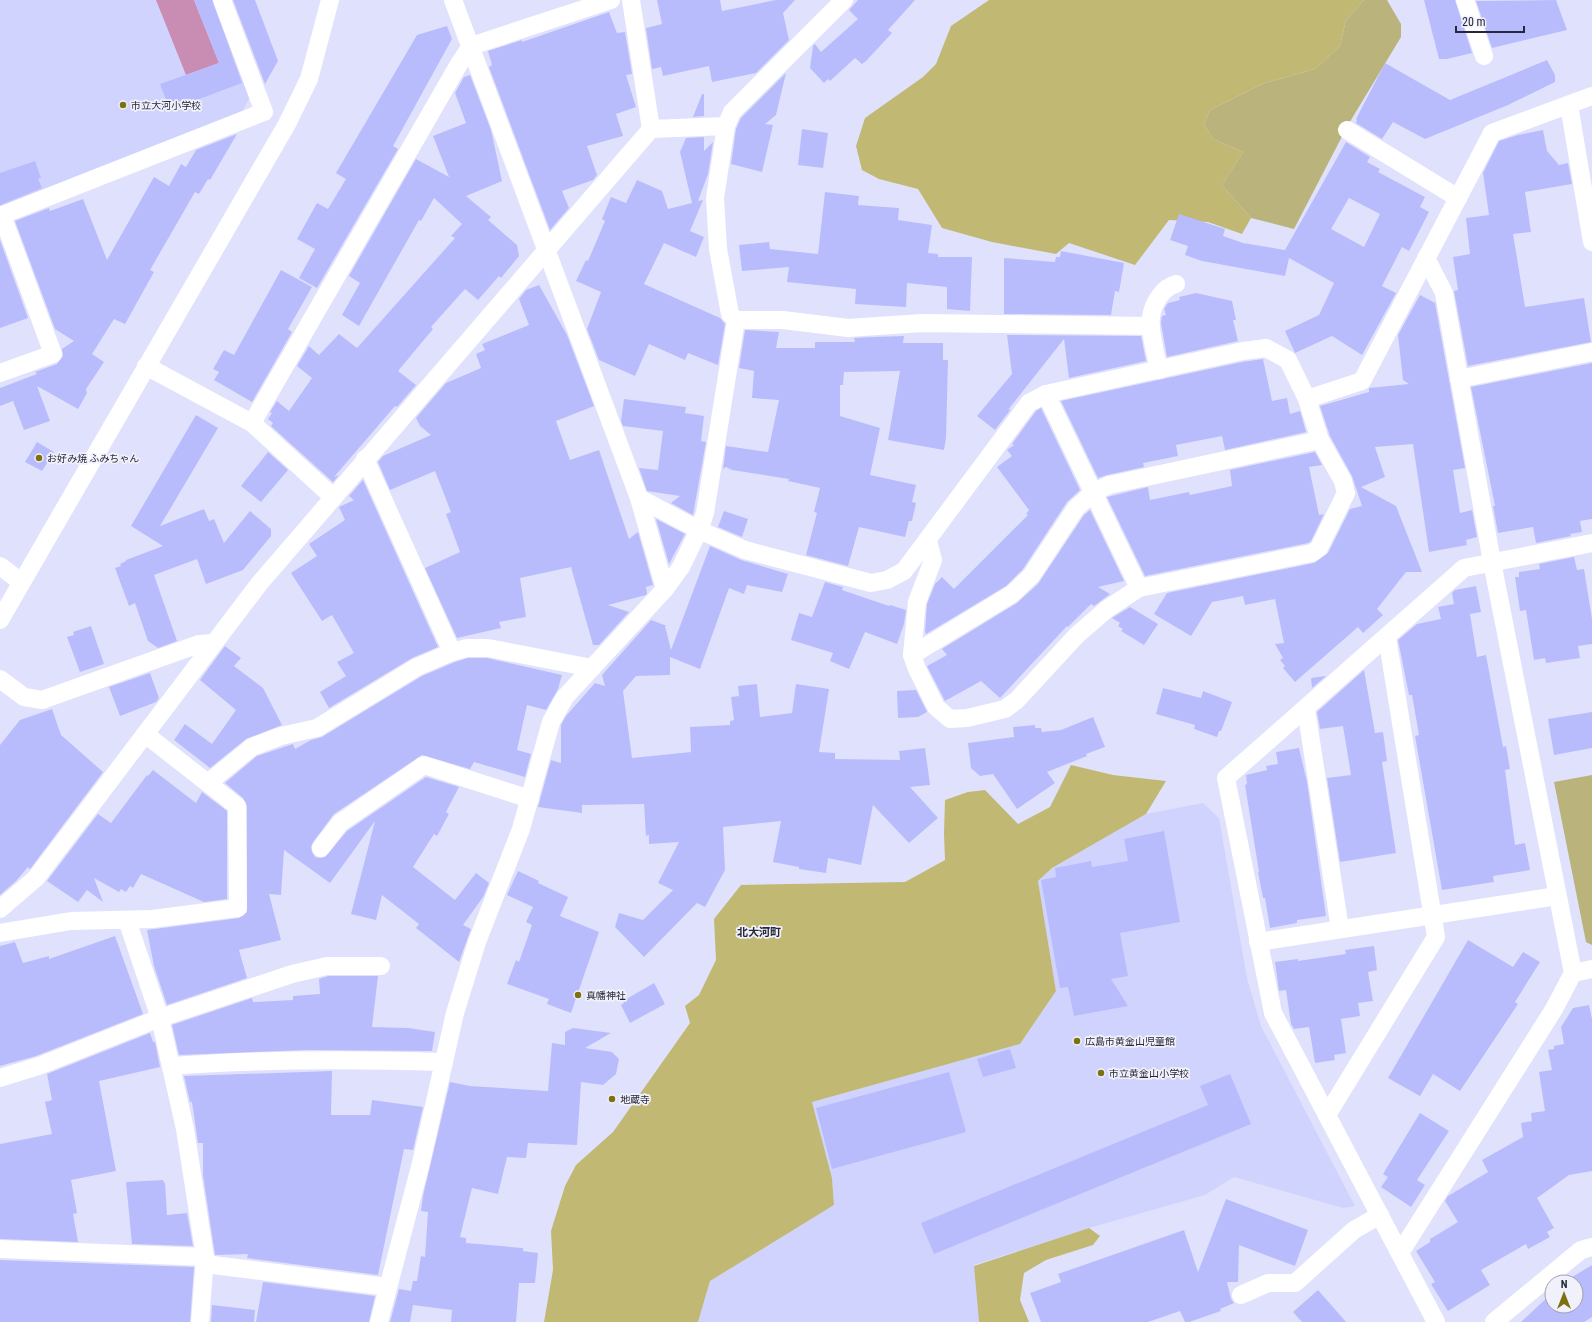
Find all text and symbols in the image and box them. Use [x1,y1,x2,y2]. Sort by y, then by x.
scale bar [1456,8,1524,34]
text: 20 m [1462,15,1486,29]
marker: 市立大河小学校 [118,100,128,110]
place label: 市立大河小学校 [131,100,201,111]
marker: お好み焼 ふみちゃん [34,453,44,463]
place label: お好み焼 ふみちゃん [47,453,139,464]
district label: 北大河町 [737,926,781,939]
marker: 真幡神社 [573,990,583,1000]
place label: 真幡神社 [586,990,626,1001]
marker: 広島市黄金山児童館 [1072,1036,1082,1046]
place label: 広島市黄金山児童館 [1085,1036,1175,1047]
marker: 市立黄金山小学校 [1096,1068,1106,1078]
place label: 市立黄金山小学校 [1109,1068,1189,1079]
marker: 地蔵寺 [607,1094,617,1104]
place label: 地蔵寺 [620,1094,650,1105]
north arrow [1544,1274,1584,1314]
text: N [1561,1278,1568,1291]

